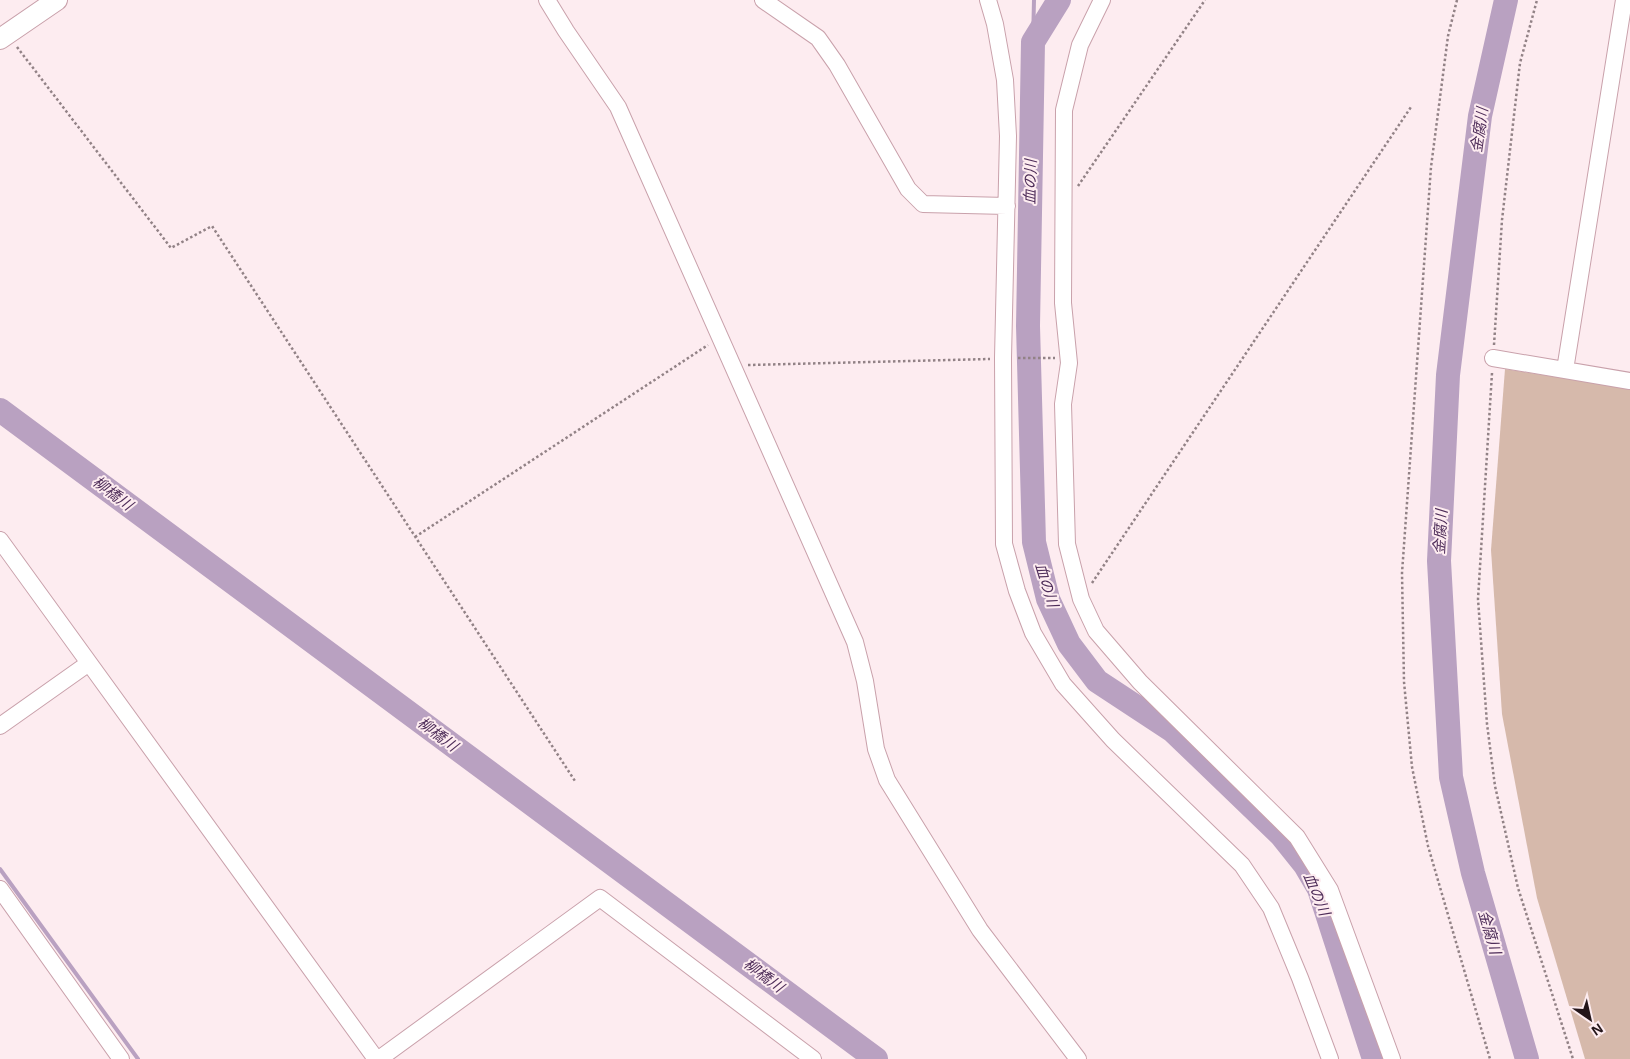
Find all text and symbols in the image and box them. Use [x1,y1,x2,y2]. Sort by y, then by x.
water label: 金腐川 [1467,105,1491,153]
water label: 血の川 [1021,157,1039,205]
water label: 柳橋川 [90,473,138,515]
water label: 金腐川 [1430,507,1450,555]
water label: 血の川 [1032,561,1062,611]
water label: 柳橋川 [415,714,463,756]
water label: 血の川 [1300,870,1334,920]
water label: 金腐川 [1476,908,1505,958]
water label: 柳橋川 [741,955,789,997]
north arrow [1565,994,1615,1044]
text: N [1589,1020,1606,1039]

